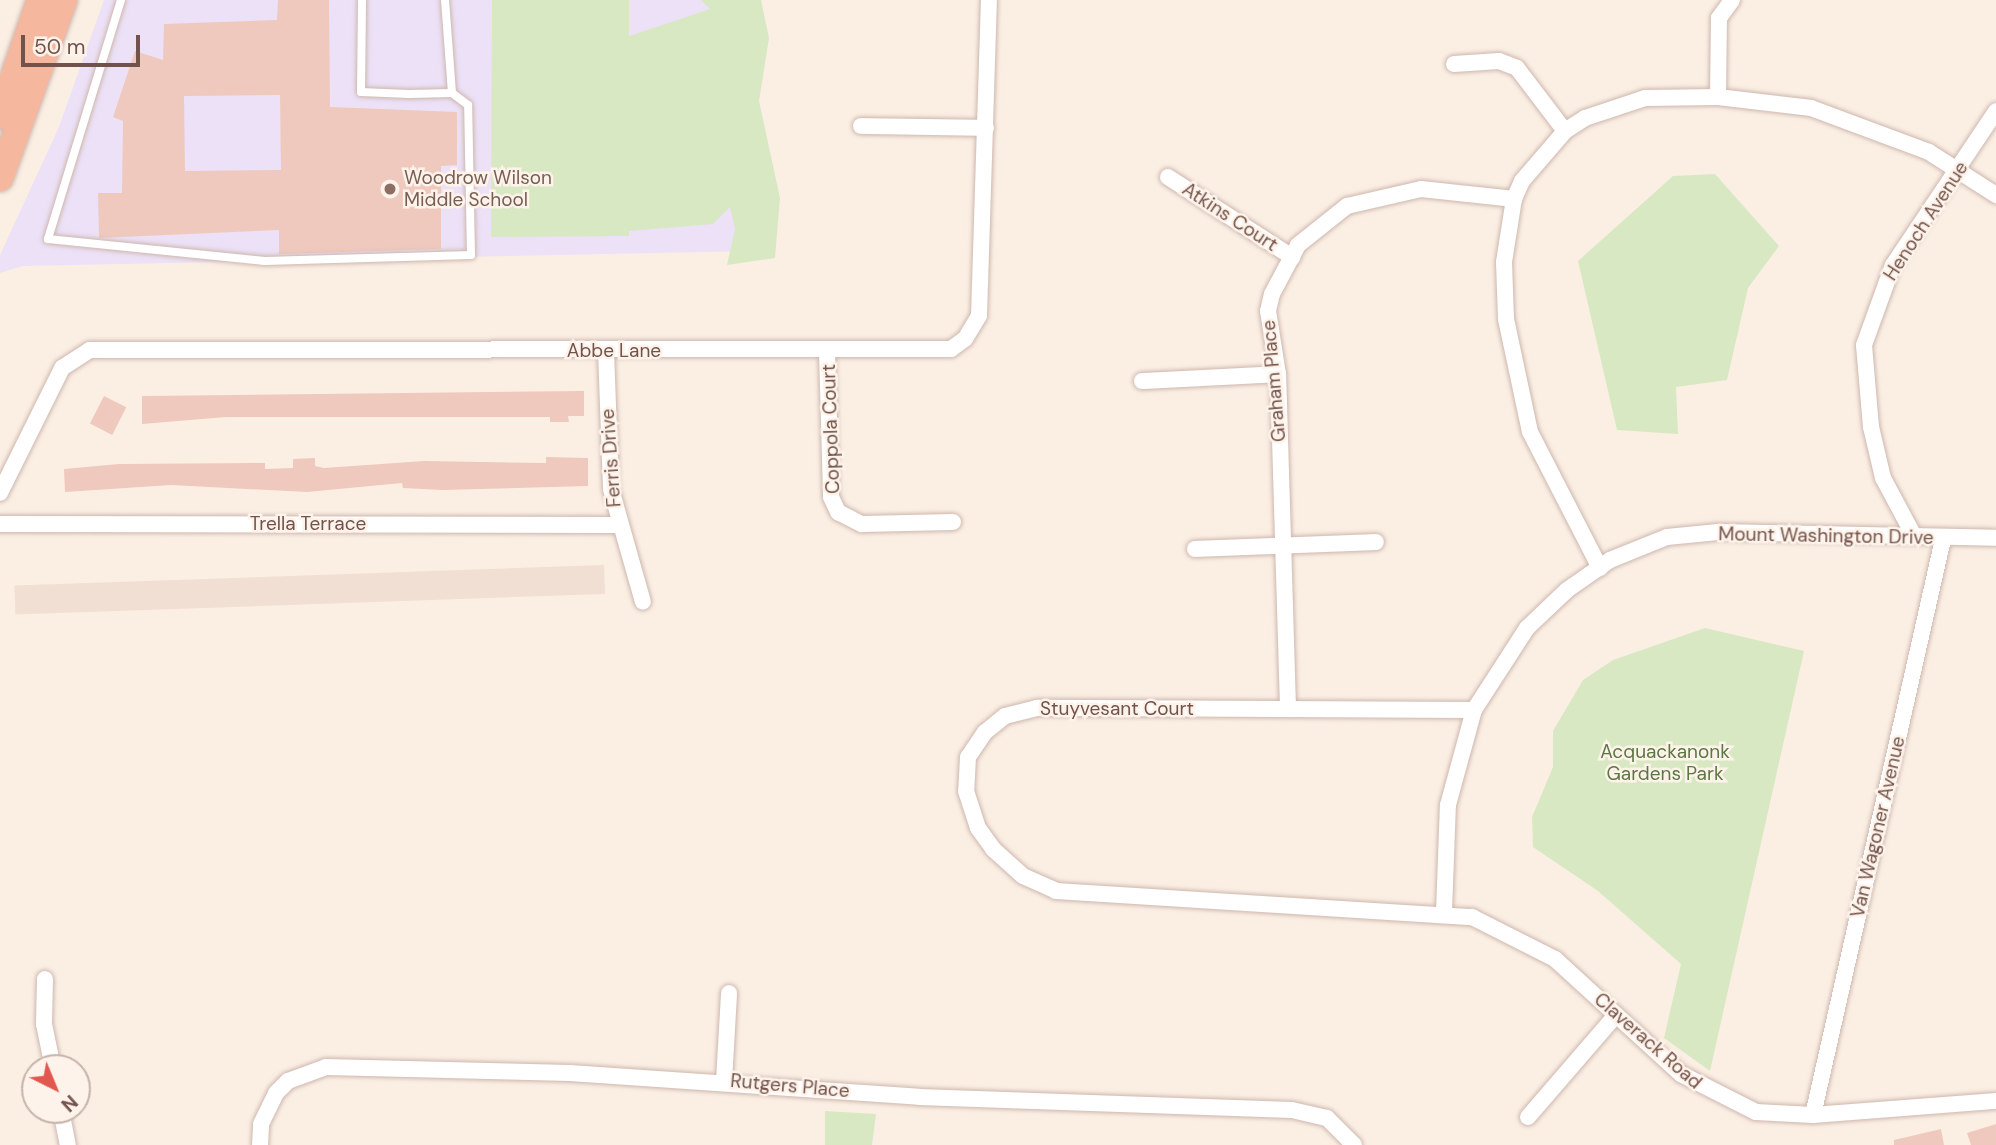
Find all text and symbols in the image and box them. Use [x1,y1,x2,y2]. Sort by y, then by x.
scale bar [24,21,144,65]
text: 50 m [34,33,85,61]
street label: Henoch Avenue [1879,157,1973,285]
place label: Woodrow Wilson Middle School [404,167,552,211]
street label: Atkins Court [1178,178,1282,256]
marker: Woodrow Wilson Middle School [382,181,398,197]
street label: Graham Place [1257,319,1291,443]
street label: Abbe Lane [567,340,661,362]
street label: Coppola Court [817,364,845,494]
street label: Ferris Drive [596,408,626,508]
street label: Trella Terrace [250,513,366,535]
street label: Mount Washington Drive [1718,523,1934,549]
street label: Stuyvesant Court [1040,698,1194,720]
street label: Van Wagoner Avenue [1846,734,1910,920]
park label: Acquackanonk Gardens Park [1600,741,1730,785]
street label: Claverack Road [1589,988,1707,1094]
north arrow [21,1054,91,1124]
street label: Rutgers Place [729,1069,851,1103]
text: N [56,1089,83,1117]

